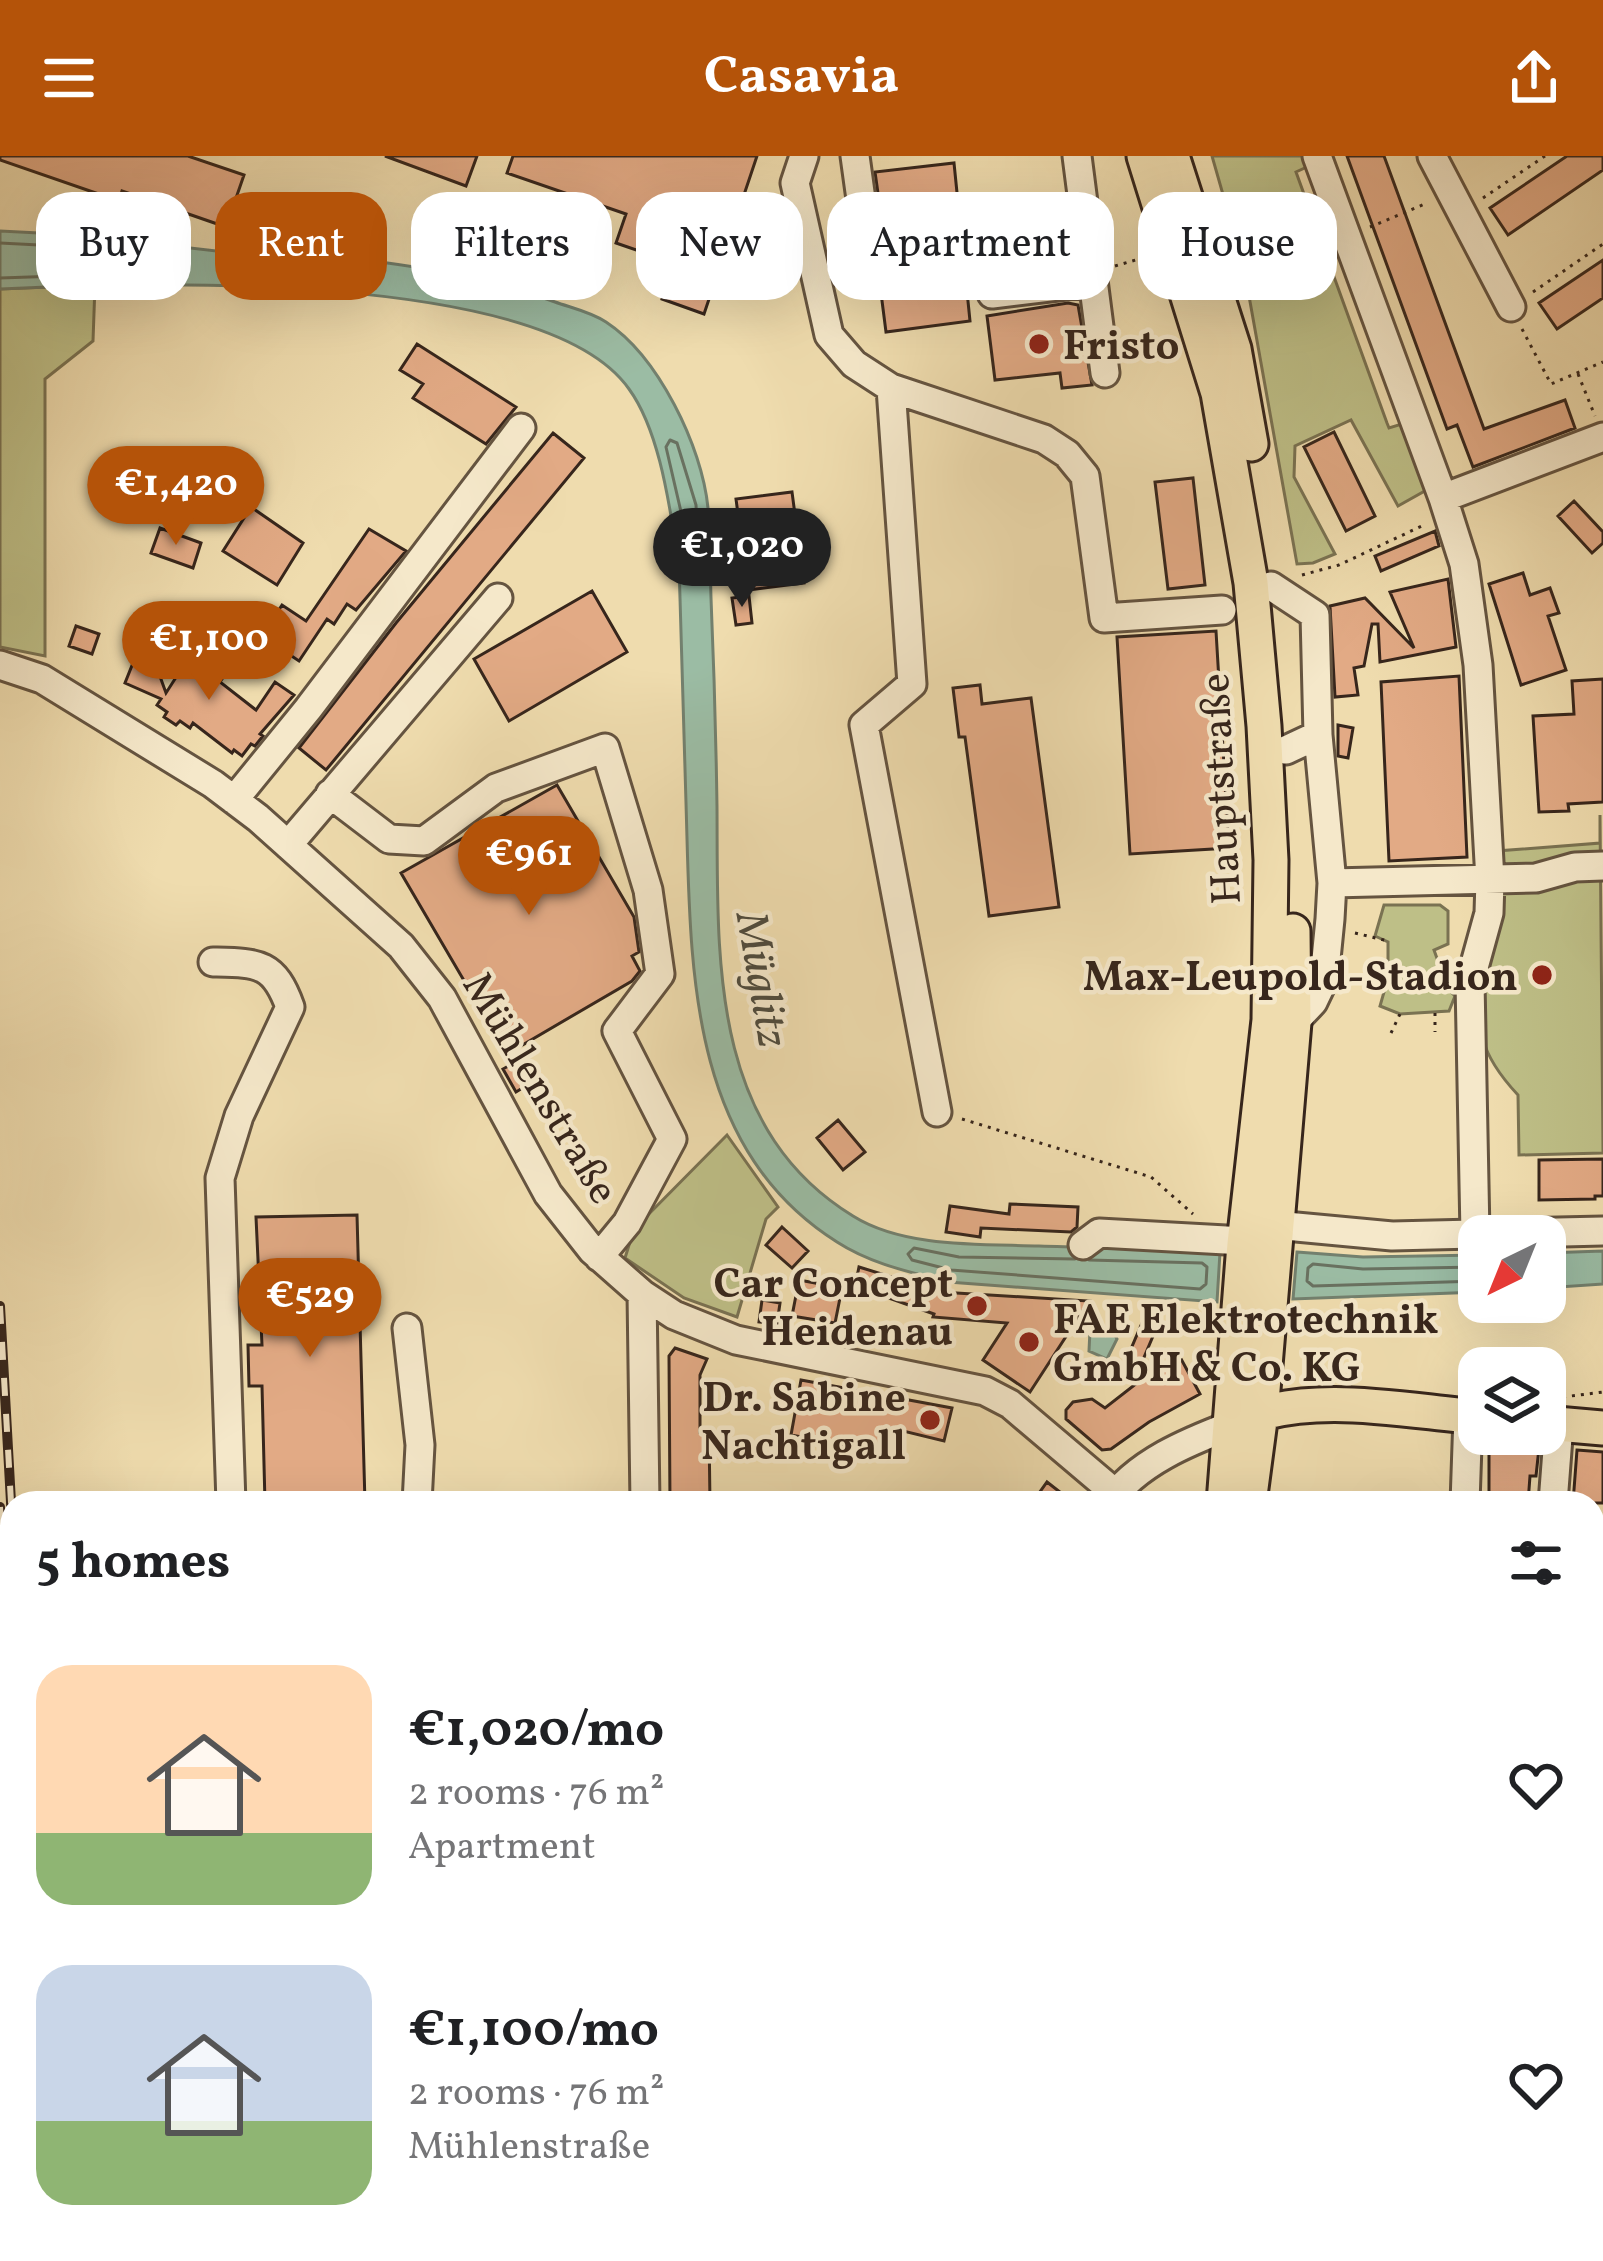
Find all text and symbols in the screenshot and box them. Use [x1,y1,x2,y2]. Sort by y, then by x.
text: Casavia [704,41,899,116]
icon: menu [36,45,102,111]
icon: share [1501,45,1567,111]
chip: Buy [36,192,191,300]
chip: Rent [215,192,387,300]
chip: Filters [411,192,612,300]
chip: New [636,192,803,300]
chip: Apartment [827,192,1114,300]
chip: House [1138,192,1337,300]
place label: Fristo [1063,319,1179,378]
marker: Fristo [1026,331,1052,357]
pin: €1,420 [78,446,274,548]
text: €1,420 [114,458,238,512]
pin: €1,020 [644,508,840,610]
text: €1,020 [680,520,804,574]
pin: €1,100 [111,601,307,703]
text: €1,100 [149,613,269,667]
street label: Hauptstraße [1188,672,1259,906]
pin: €961 [458,816,600,918]
text: €961 [485,828,573,882]
water label: Müglitz [716,905,802,1053]
place label: Max-Leupold-Stadion [1083,950,1518,1009]
street label: Mühlenstraße [446,962,631,1216]
marker: Max-Leupold-Stadion [1529,962,1555,988]
north arrow [1458,1215,1566,1323]
map controls [1458,1215,1566,1455]
place label: Car Concept Heidenau [714,1257,953,1364]
pin: €529 [239,1258,381,1360]
text: €529 [265,1270,355,1324]
marker: Car Concept Heidenau [964,1293,990,1319]
place label: FAE Elektrotechnik GmbH & Co. KG [1053,1293,1438,1400]
marker: FAE Elektrotechnik GmbH & Co. KG [1016,1329,1042,1355]
button: layers [1458,1347,1566,1455]
place label: Dr. Sabine Nachtigall [701,1371,906,1478]
marker: Dr. Sabine Nachtigall [917,1407,943,1433]
text: 5 homes [36,1528,230,1599]
icon: filters [1503,1530,1569,1596]
text: €1,020/mo [408,1696,664,1767]
icon: home [132,1713,276,1857]
icon: heart [1503,1752,1569,1818]
text: 2 rooms · 76 m² [408,1767,664,1821]
text: Apartment [408,1821,596,1875]
text: €1,100/mo [408,1996,659,2067]
icon: home [132,2013,276,2157]
icon: heart [1503,2052,1569,2118]
text: 2 rooms · 76 m² [408,2067,664,2121]
text: Mühlenstraße [408,2121,650,2175]

